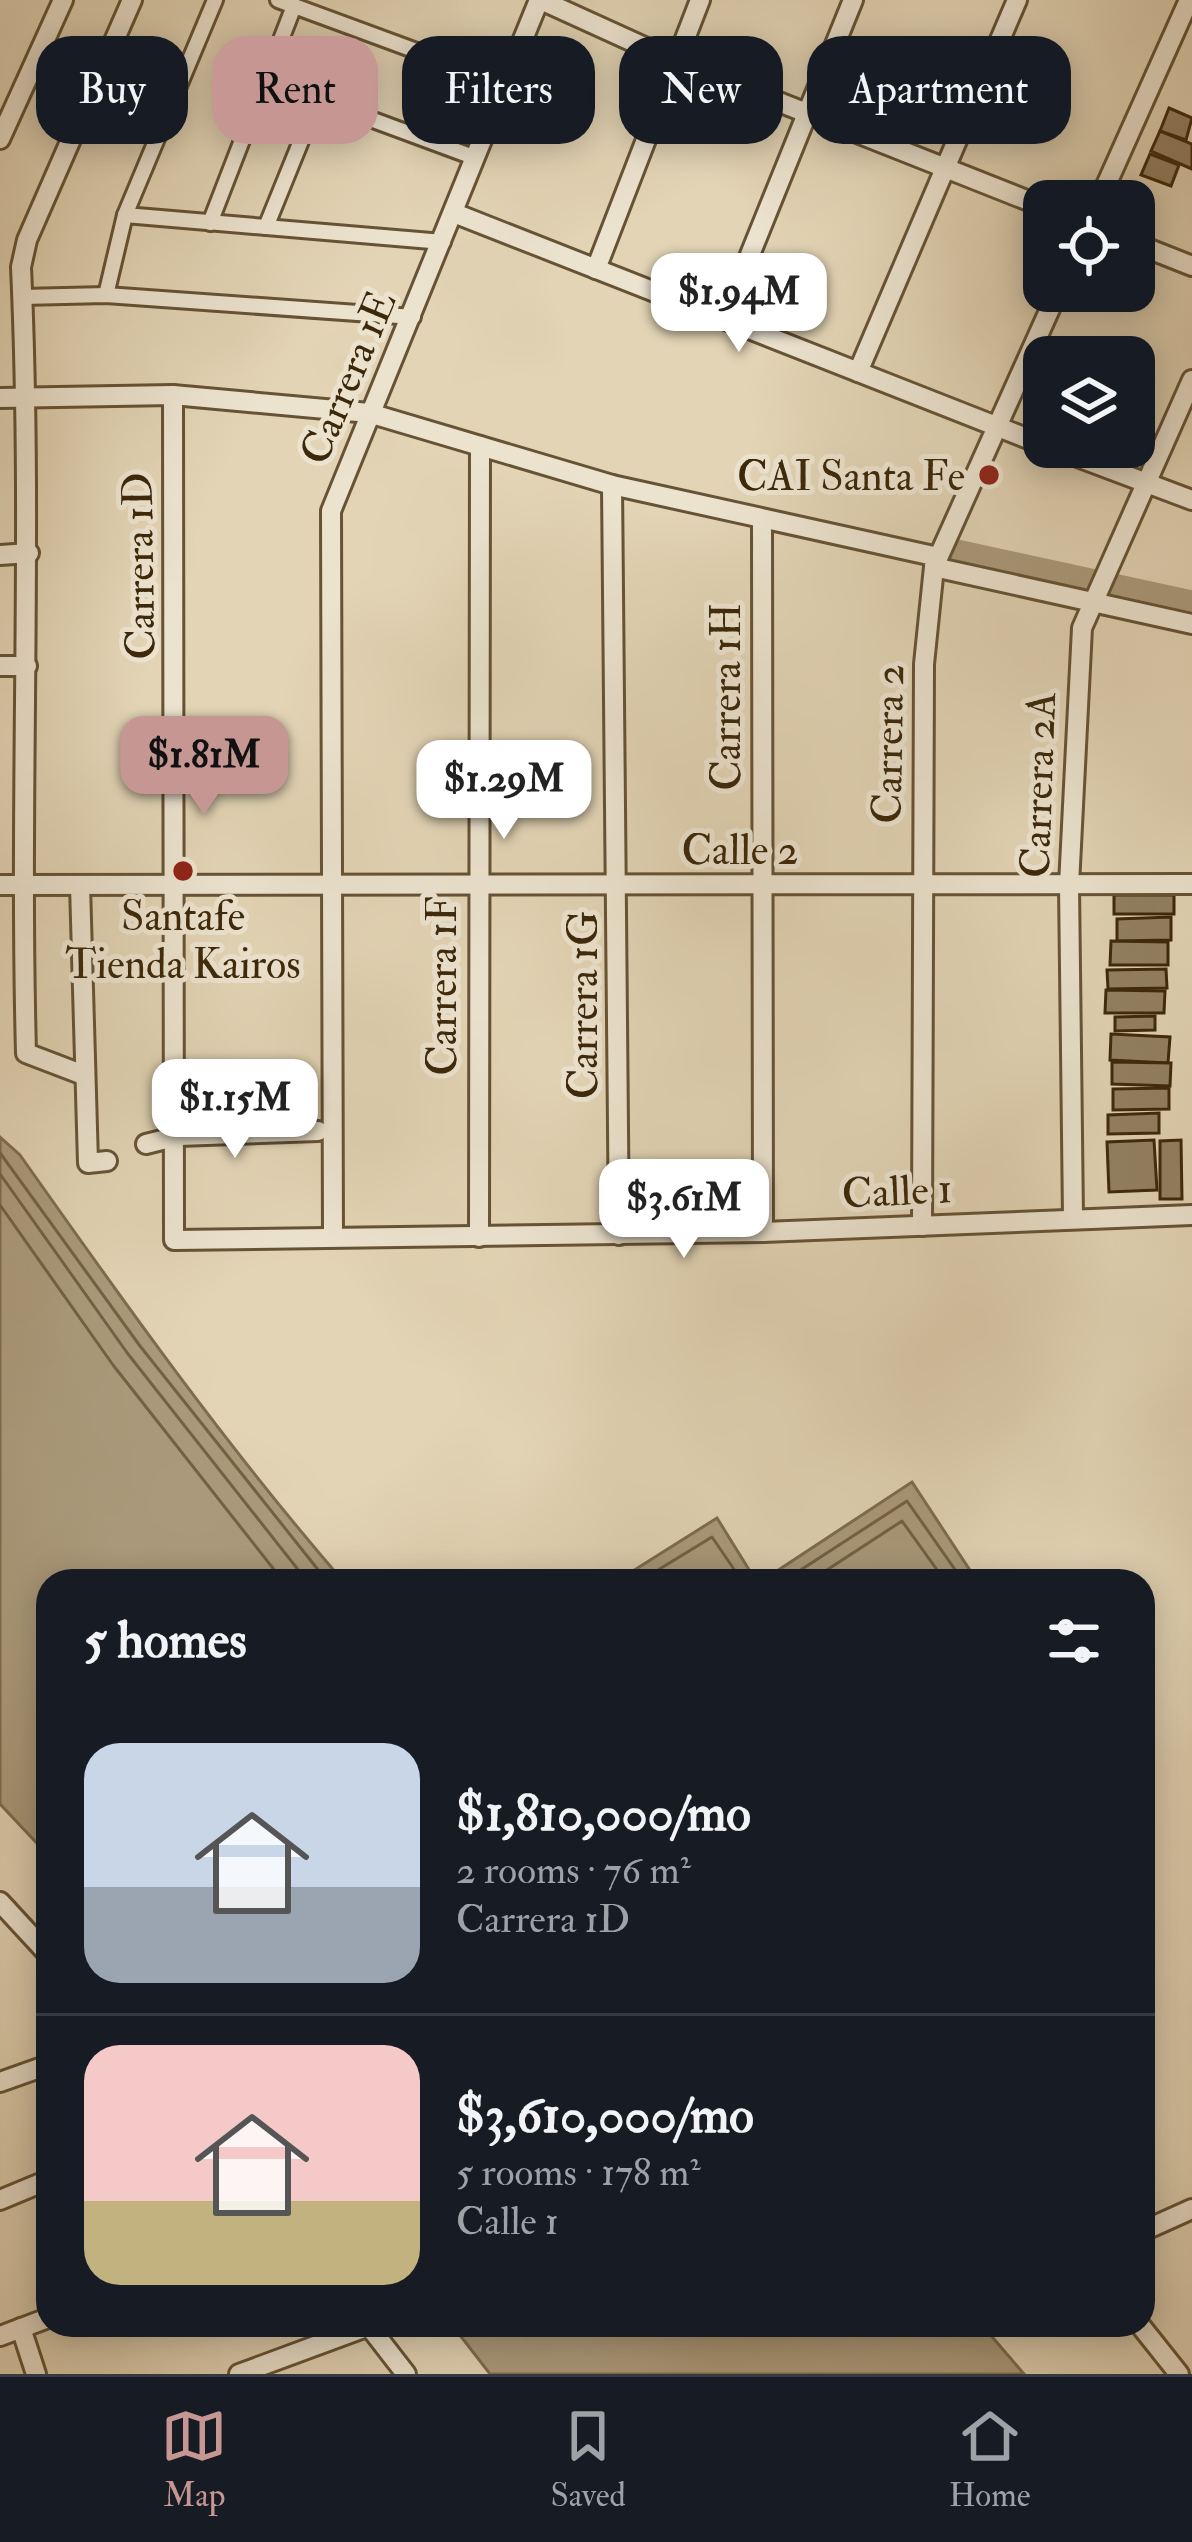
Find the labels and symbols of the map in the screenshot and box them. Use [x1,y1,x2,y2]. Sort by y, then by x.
pin: $1.94M [641,253,837,355]
street label: Carrera 1E [289,283,409,472]
place label: CAI Santa Fe [737,451,965,503]
marker: CAI Santa Fe [976,462,1002,488]
street label: Carrera 1D [112,472,168,660]
street label: Carrera 1H [701,603,753,791]
street label: Carrera 2 [862,664,916,824]
street label: Carrera 2A [1010,691,1068,879]
pin: $1.81M [106,716,302,818]
pin: $1.29M [406,740,602,842]
street label: Calle 2 [682,825,798,877]
marker: Santafe Tienda Kairos [170,858,196,884]
place label: Santafe Tienda Kairos [65,891,301,991]
street label: Carrera 1F [417,896,469,1076]
street label: Carrera 1G [558,911,610,1099]
pin: $1.15M [137,1059,333,1161]
pin: $3.61M [586,1159,782,1261]
street label: Calle 1 [841,1163,954,1221]

